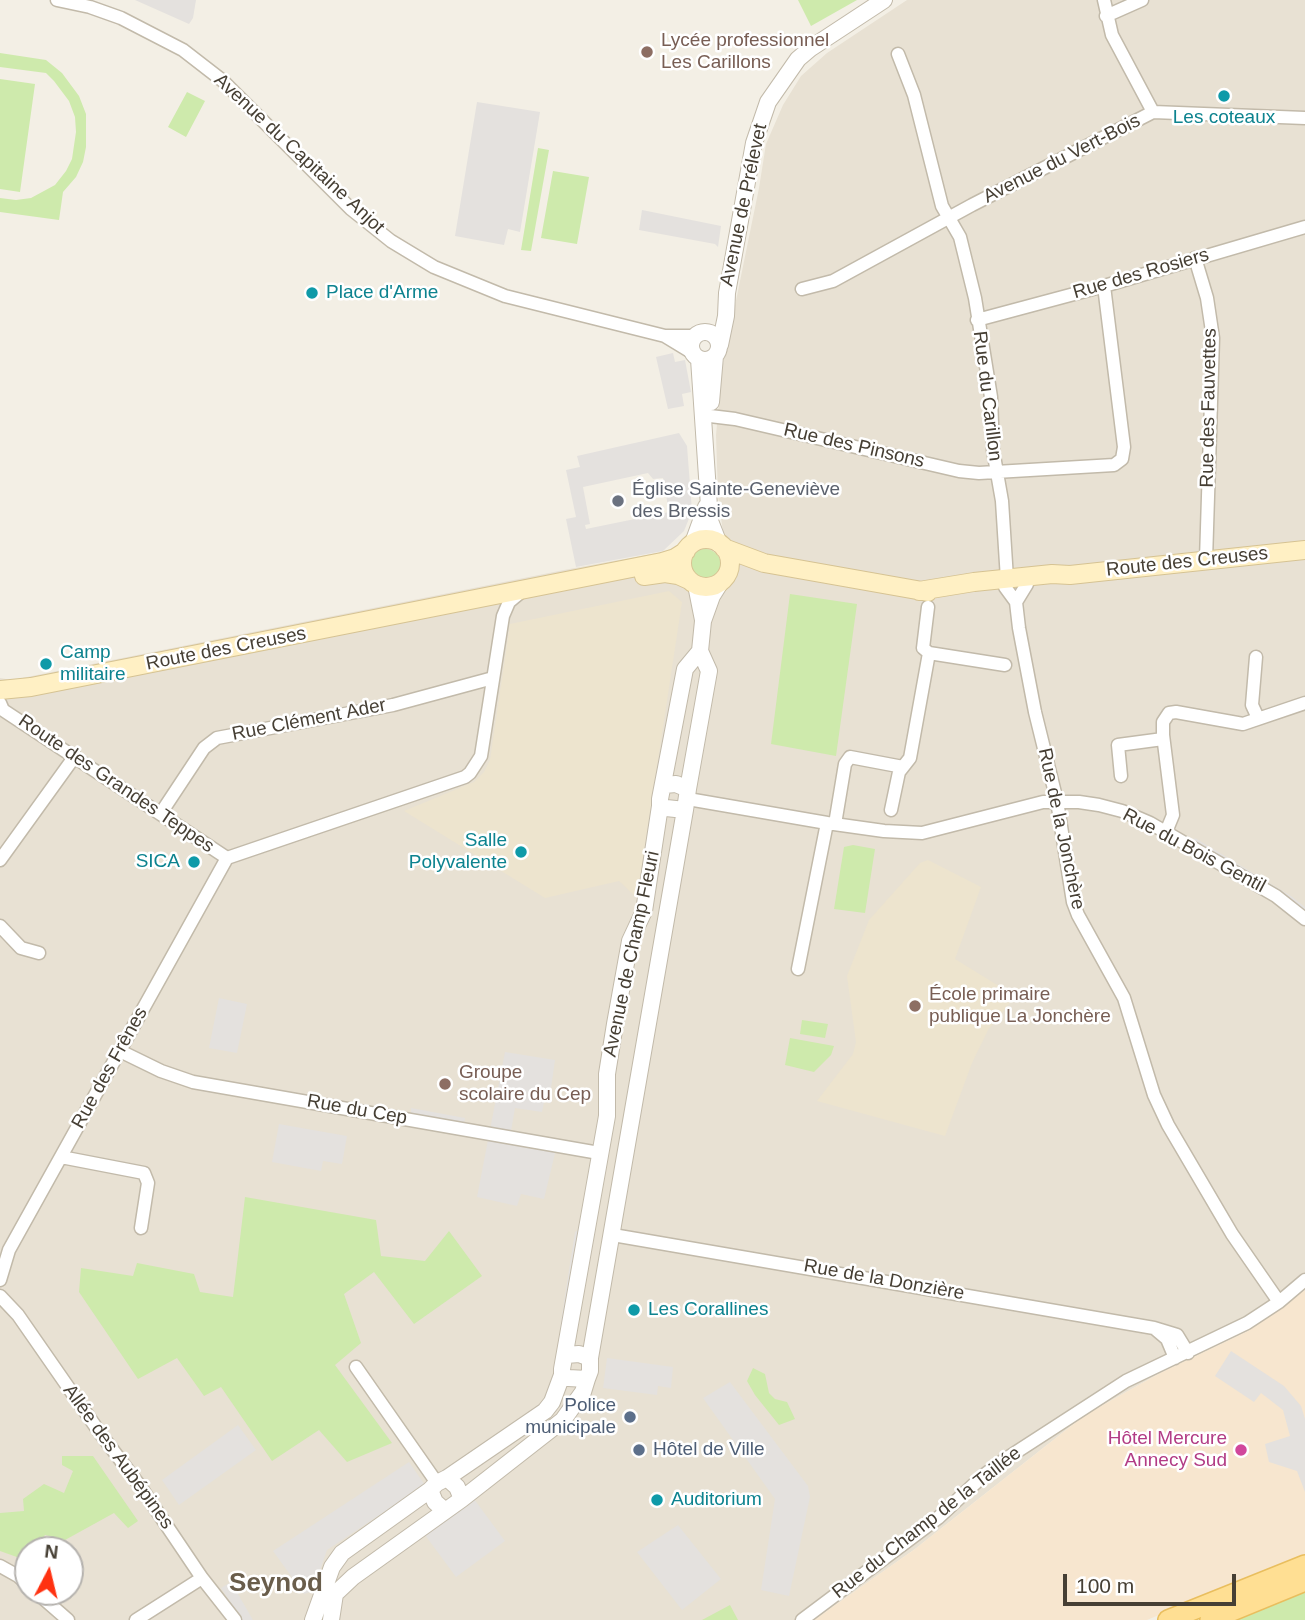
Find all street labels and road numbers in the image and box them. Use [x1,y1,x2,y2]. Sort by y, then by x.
street label: Avenue du Capitaine Anjot [209,69,389,239]
street label: Avenue du Vert-Bois [980,110,1144,208]
street label: Avenue de Prélevet [716,122,772,288]
street label: Rue des Rosiers [1070,244,1212,304]
street label: Rue des Fauvettes [1196,328,1222,488]
street label: Rue du Carillon [968,330,1006,462]
street label: Rue des Pinsons [781,419,927,473]
street label: Route des Creuses [1105,542,1269,582]
street label: Route des Creuses [144,622,308,676]
street label: Rue Clément Ader [230,694,388,746]
street label: Route des Grandes Teppes [14,710,218,858]
street label: Rue de la Jonchère [1033,746,1089,912]
street label: Rue du Bois Gentil [1119,804,1269,898]
street label: Avenue de Champ Fleuri [599,849,665,1059]
street label: Rue des Frênes [67,1003,153,1133]
street label: Rue du Cep [305,1090,409,1130]
street label: Rue de la Donzière [802,1255,966,1305]
street label: Allée des Aubépines [58,1380,178,1534]
street label: Rue du Champ de la Taillée [828,1442,1026,1604]

